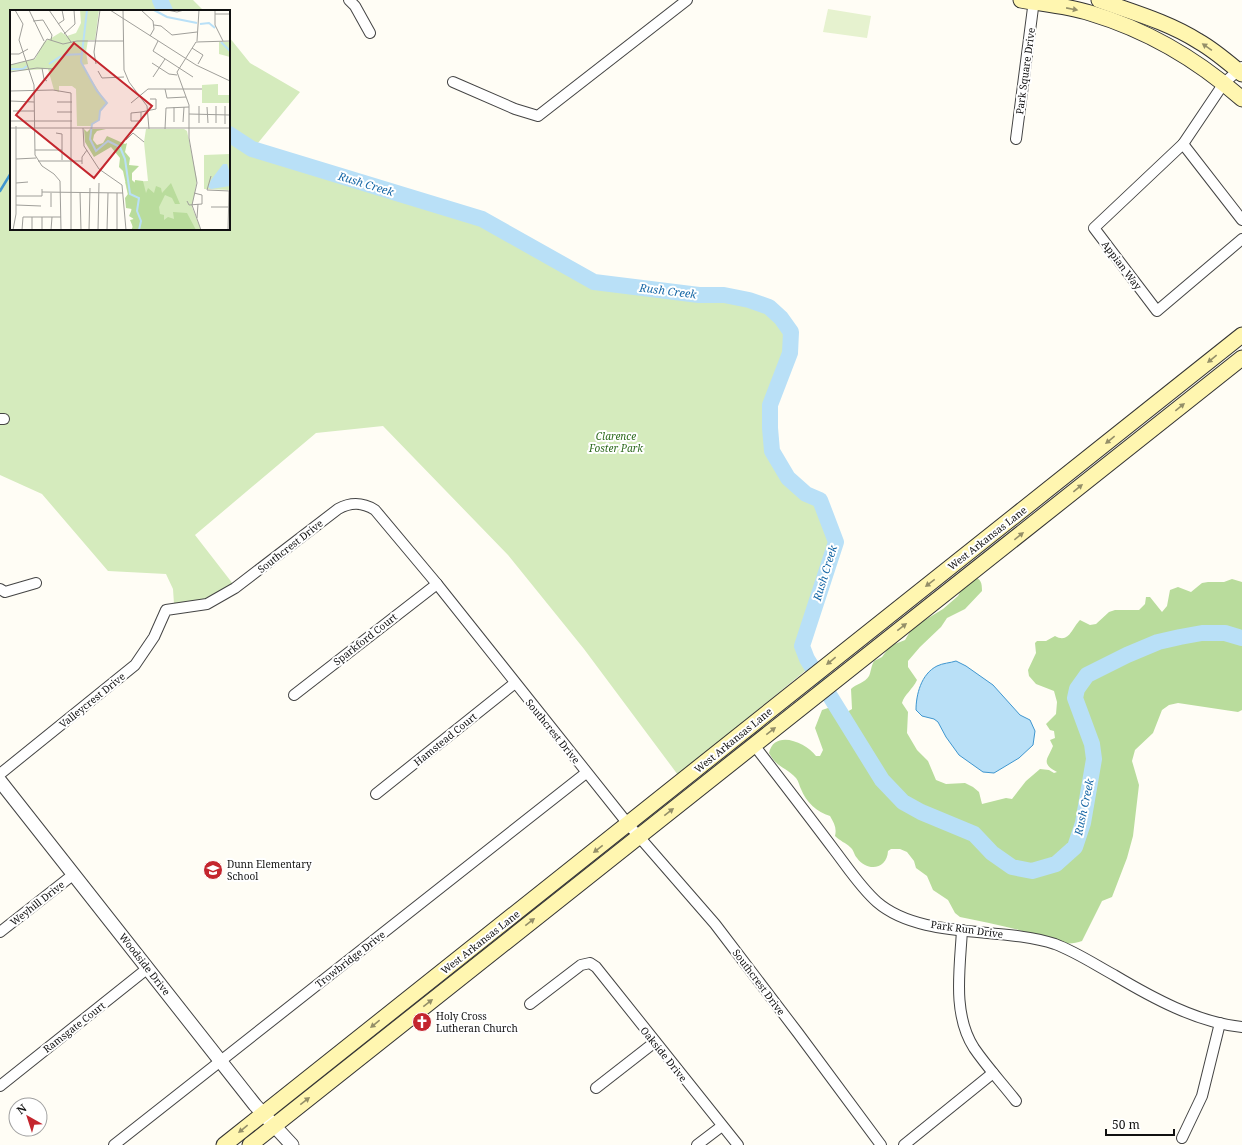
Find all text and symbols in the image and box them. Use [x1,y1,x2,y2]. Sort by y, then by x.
one-way arrow [1066,7,1079,13]
inset map [10,10,230,230]
street label: Park Square Drive [1012,27,1038,115]
one-way arrow [1202,43,1212,51]
water label: Rush Creek [336,168,396,199]
street label: Appian Way [1099,238,1145,293]
water label: Rush Creek [638,279,698,302]
one-way arrow [1206,355,1217,363]
one-way arrow [1175,403,1186,412]
park label: Clarence Foster Park [588,429,643,455]
one-way arrow [1105,436,1115,445]
one-way arrow [1073,484,1084,493]
street label: West Arkansas Lane [945,503,1029,573]
street label: Southcrest Drive [254,516,326,576]
one-way arrow [1013,532,1024,540]
water label: Rush Creek [809,543,840,603]
one-way arrow [925,578,936,587]
street label: Sparkford Court [330,609,400,668]
one-way arrow [897,623,908,631]
one-way arrow [825,657,836,666]
street label: Valleycrest Drive [56,669,128,731]
street label: Southcrest Drive [523,696,583,766]
street label: West Arkansas Lane [691,704,775,776]
street label: Hamstead Court [411,709,480,769]
one-way arrow [766,727,777,736]
water label: Rush Creek [1070,777,1097,838]
one-way arrow [664,808,675,816]
one-way arrow [592,844,603,853]
place label: Dunn Elementary School [227,857,312,883]
school or university icon: Dunn Elementary School [202,859,224,881]
street label: Weyhill Drive [7,877,67,929]
street label: West Arkansas Lane [438,907,522,977]
street label: Park Run Drive [930,917,1004,941]
one-way arrow [525,918,536,927]
street label: Trowbridge Drive [312,927,388,991]
street label: Woodside Drive [116,930,174,998]
street label: Southcrest Drive [730,946,788,1018]
street label: Ramsgate Court [40,998,108,1056]
one-way arrow [423,999,434,1007]
place label: Holy Cross Lutheran Church [436,1009,518,1035]
church icon: Holy Cross Lutheran Church [411,1011,433,1033]
one-way arrow [369,1020,380,1029]
street label: Oakside Drive [637,1024,691,1084]
north arrow [8,1097,48,1137]
one-way arrow [299,1097,310,1106]
text: N [13,1100,30,1117]
scale bar [1106,1111,1174,1137]
text: 50 m [1112,1116,1140,1133]
one-way arrow [238,1125,249,1134]

